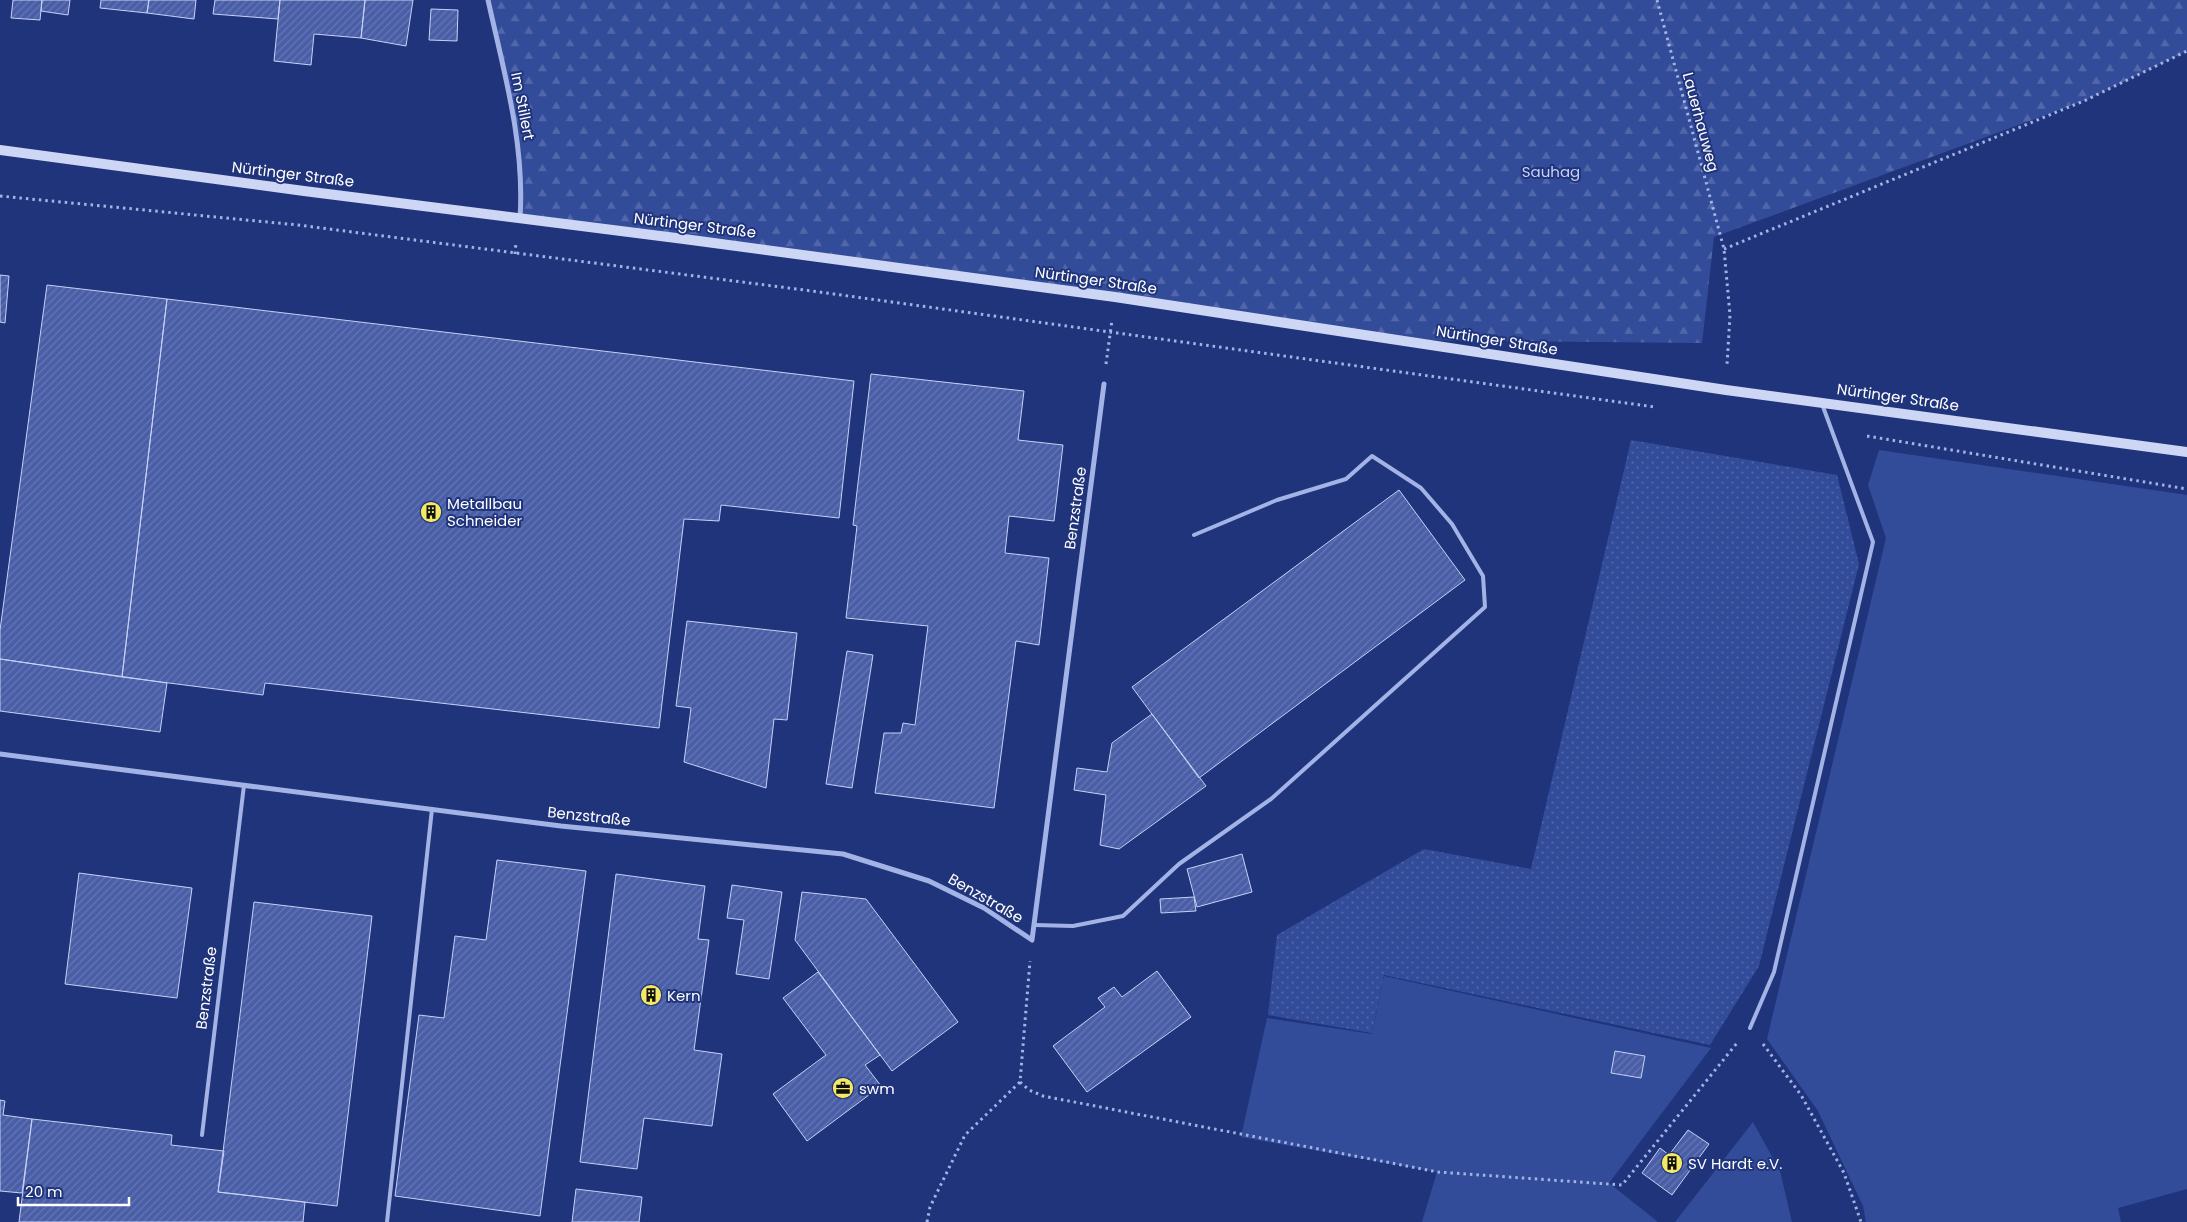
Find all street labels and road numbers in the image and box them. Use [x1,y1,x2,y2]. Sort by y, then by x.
street label: Im Stillert [506,70,540,142]
street label: Lauerhauweg [1678,70,1724,174]
street label: Nürtinger Straße [231,156,355,192]
street label: Nürtinger Straße [633,207,757,243]
street label: Nürtinger Straße [1034,261,1158,299]
street label: Nürtinger Straße [1435,320,1559,360]
street label: Nürtinger Straße [1836,378,1960,416]
street label: Benzstraße [1059,465,1091,551]
street label: Benzstraße [546,801,632,831]
street label: Benzstraße [945,868,1027,928]
street label: Benzstraße [190,945,222,1031]

